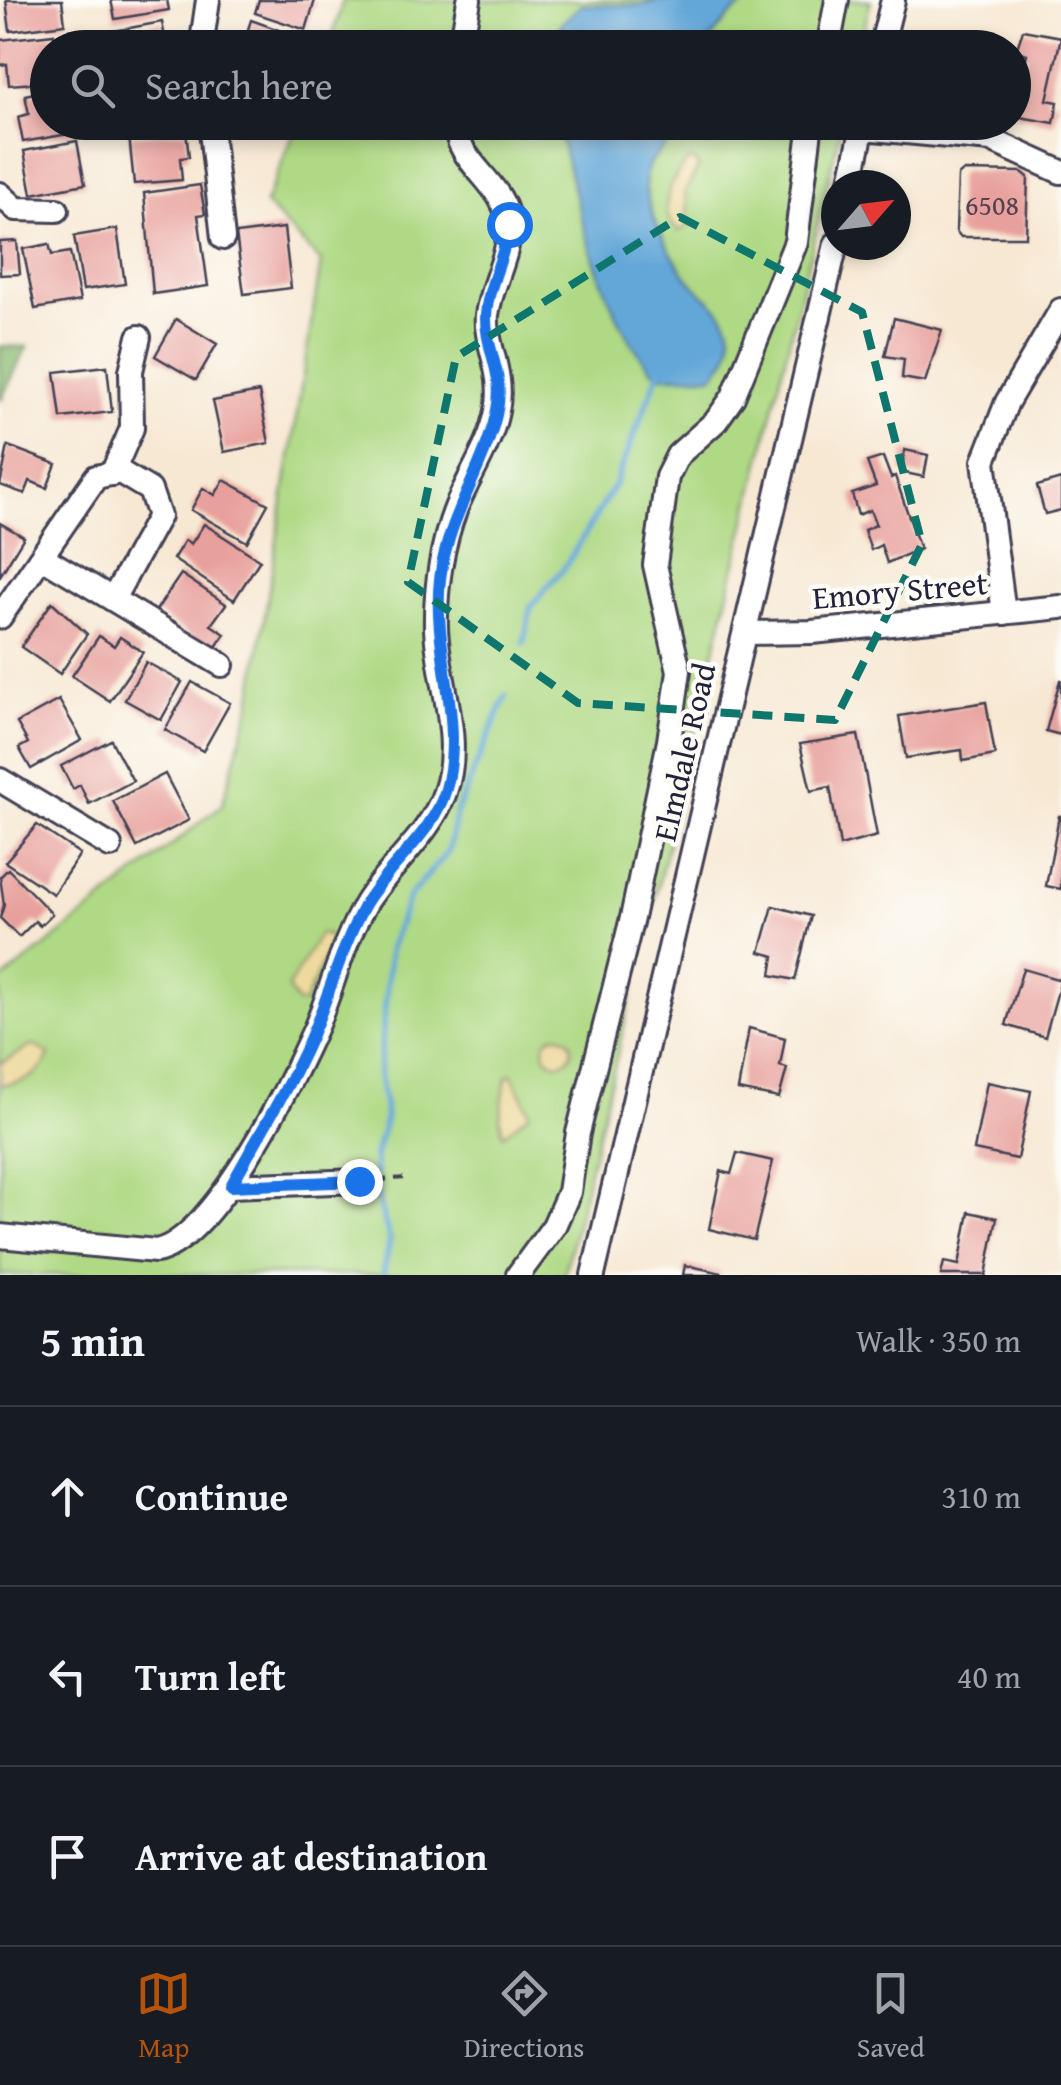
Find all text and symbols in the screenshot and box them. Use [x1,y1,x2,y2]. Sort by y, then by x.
search box [30,30,1031,140]
text: Search here [145,57,333,113]
icon: search [65,58,120,113]
north arrow [821,170,911,260]
house number: 6508 [965,184,1019,225]
route start [487,202,533,248]
street label: Emory Street [810,559,990,621]
street label: Elmdale Road [641,658,727,846]
route end [337,1159,383,1205]
text: 5 min [40,1310,145,1371]
text: Walk · 350 m [856,1317,1021,1364]
text: Continue [135,1468,288,1524]
icon: ahead [40,1469,95,1524]
text: 310 m [942,1473,1021,1520]
text: Turn left [135,1648,286,1704]
icon: left [40,1649,95,1704]
text: 40 m [957,1653,1021,1700]
text: Arrive at destination [135,1828,488,1884]
icon: arrive [40,1829,95,1884]
tab: Map [136,1966,191,2067]
tab: Directions [464,1966,584,2067]
tab: Saved [857,1966,925,2067]

